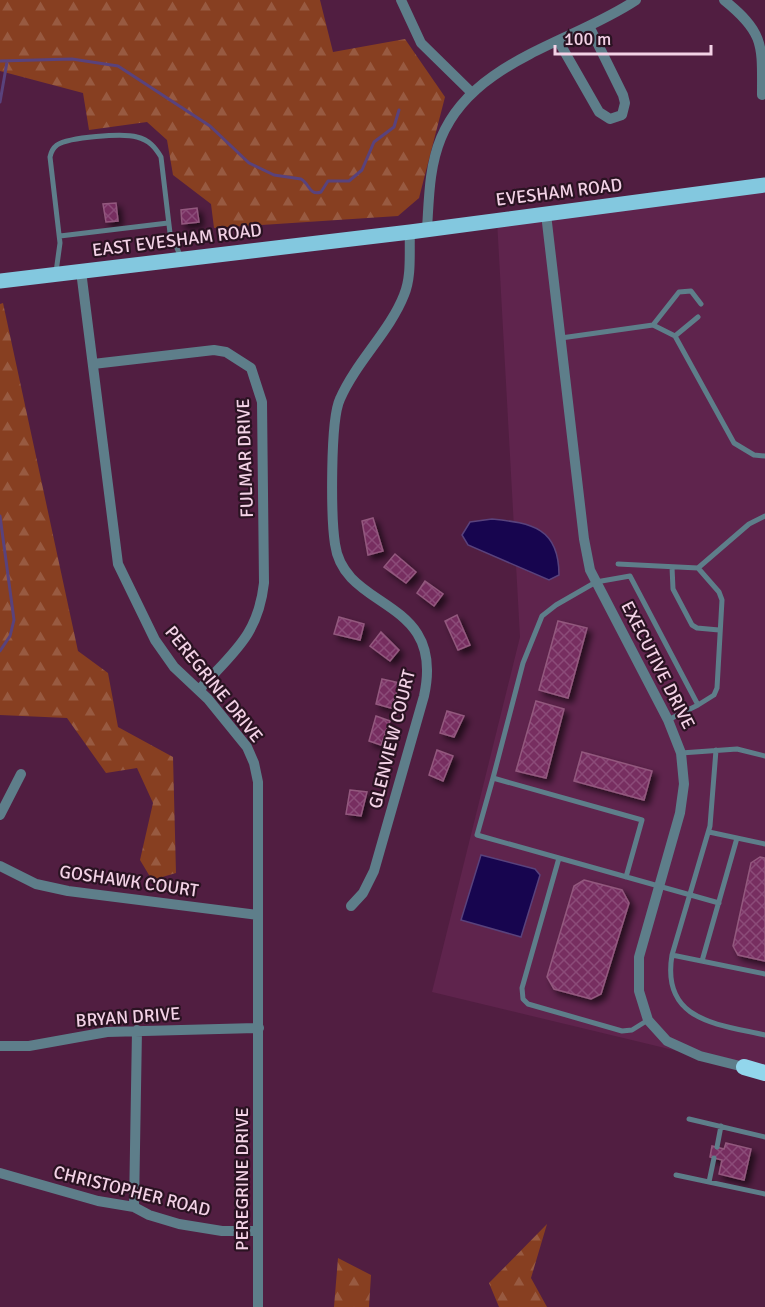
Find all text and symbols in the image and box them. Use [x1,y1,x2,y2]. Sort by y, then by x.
scale bar [555,18,711,56]
text: 100 m [564,28,611,50]
street label: EVESHAM ROAD [495,173,623,211]
street label: EAST EVESHAM ROAD [91,219,263,261]
street label: FULMAR DRIVE [232,398,258,518]
street label: EXECUTIVE DRIVE [616,597,700,733]
street label: PEREGRINE DRIVE [160,621,268,747]
street label: GLENVIEW COURT [364,667,420,811]
street label: GOSHAWK COURT [58,860,200,902]
street label: BRYAN DRIVE [75,1002,181,1032]
street label: PEREGRINE DRIVE [231,1107,253,1251]
street label: CHRISTOPHER ROAD [51,1161,213,1221]

